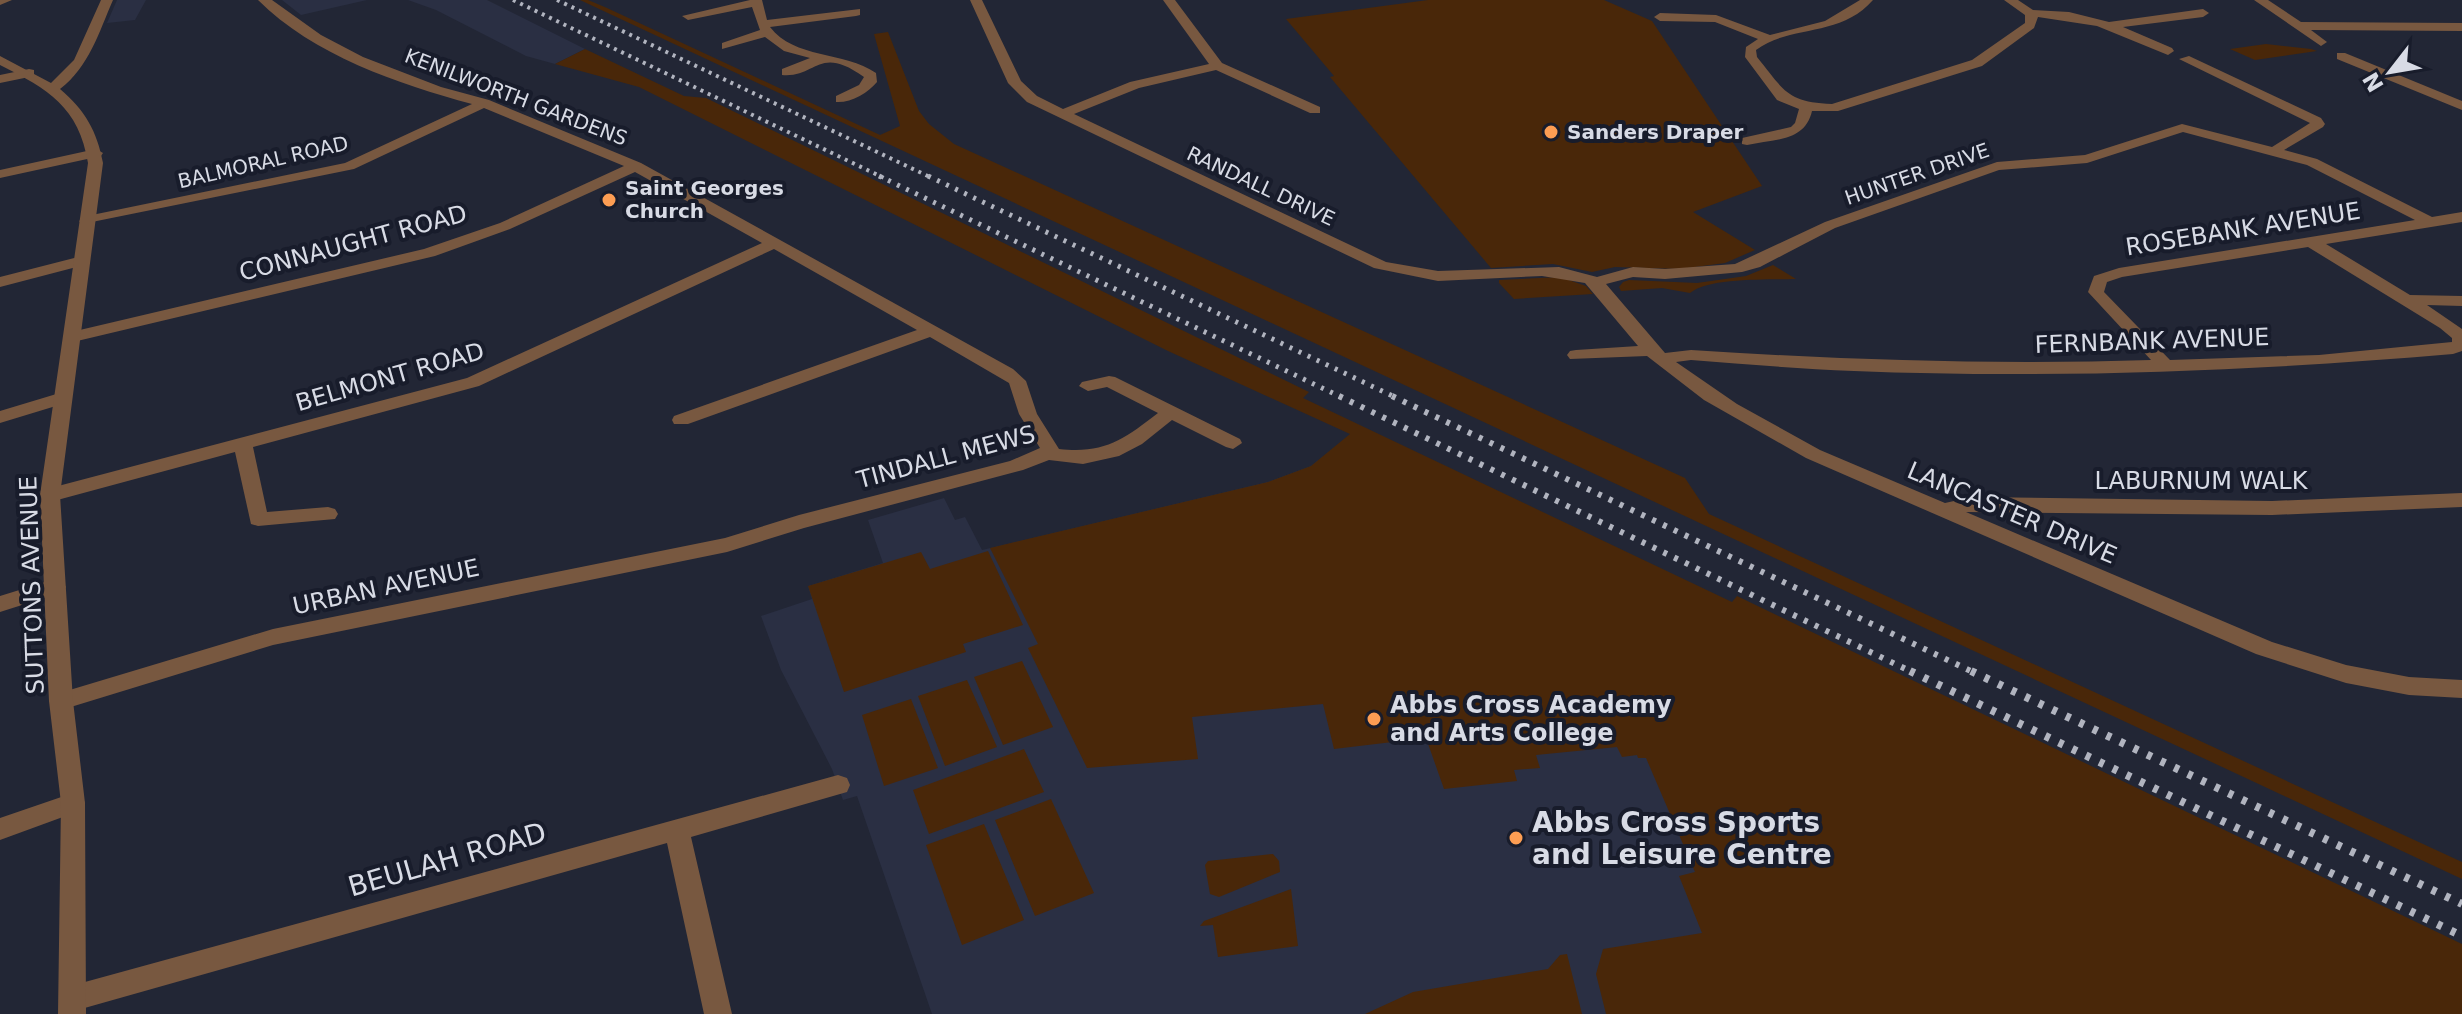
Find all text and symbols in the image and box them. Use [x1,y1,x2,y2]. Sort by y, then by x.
north arrow [2350,32,2430,112]
street label: KENILWORTH GARDENS [401,43,631,151]
text: N [2358,68,2389,96]
place label: Sanders Draper [1567,120,1744,144]
marker: Sanders Draper [1542,123,1560,141]
street label: BALMORAL ROAD [175,131,351,193]
street label: HUNTER DRIVE [1842,138,1992,210]
street label: RANDALL DRIVE [1183,141,1339,231]
place label: Saint Georges Church [625,176,784,223]
marker: Saint Georges Church [600,191,618,209]
street label: ROSEBANK AVENUE [2124,197,2362,261]
street label: CONNAUGHT ROAD [236,199,470,287]
street label: FERNBANK AVENUE [2034,323,2270,359]
street label: BELMONT ROAD [292,337,488,417]
street label: TINDALL MEWS [853,420,1038,495]
street label: LANCASTER DRIVE [1903,456,2121,570]
street label: LABURNUM WALK [2095,467,2309,495]
street label: SUTTONS AVENUE [14,475,50,695]
street label: URBAN AVENUE [290,554,482,620]
place label: Abbs Cross Academy and Arts College [1390,691,1672,747]
marker: Abbs Cross Academy and Arts College [1365,710,1383,728]
place label: Abbs Cross Sports and Leisure Centre [1532,806,1832,871]
street label: BEULAH ROAD [344,815,550,904]
marker: Abbs Cross Sports and Leisure Centre [1507,829,1525,847]

